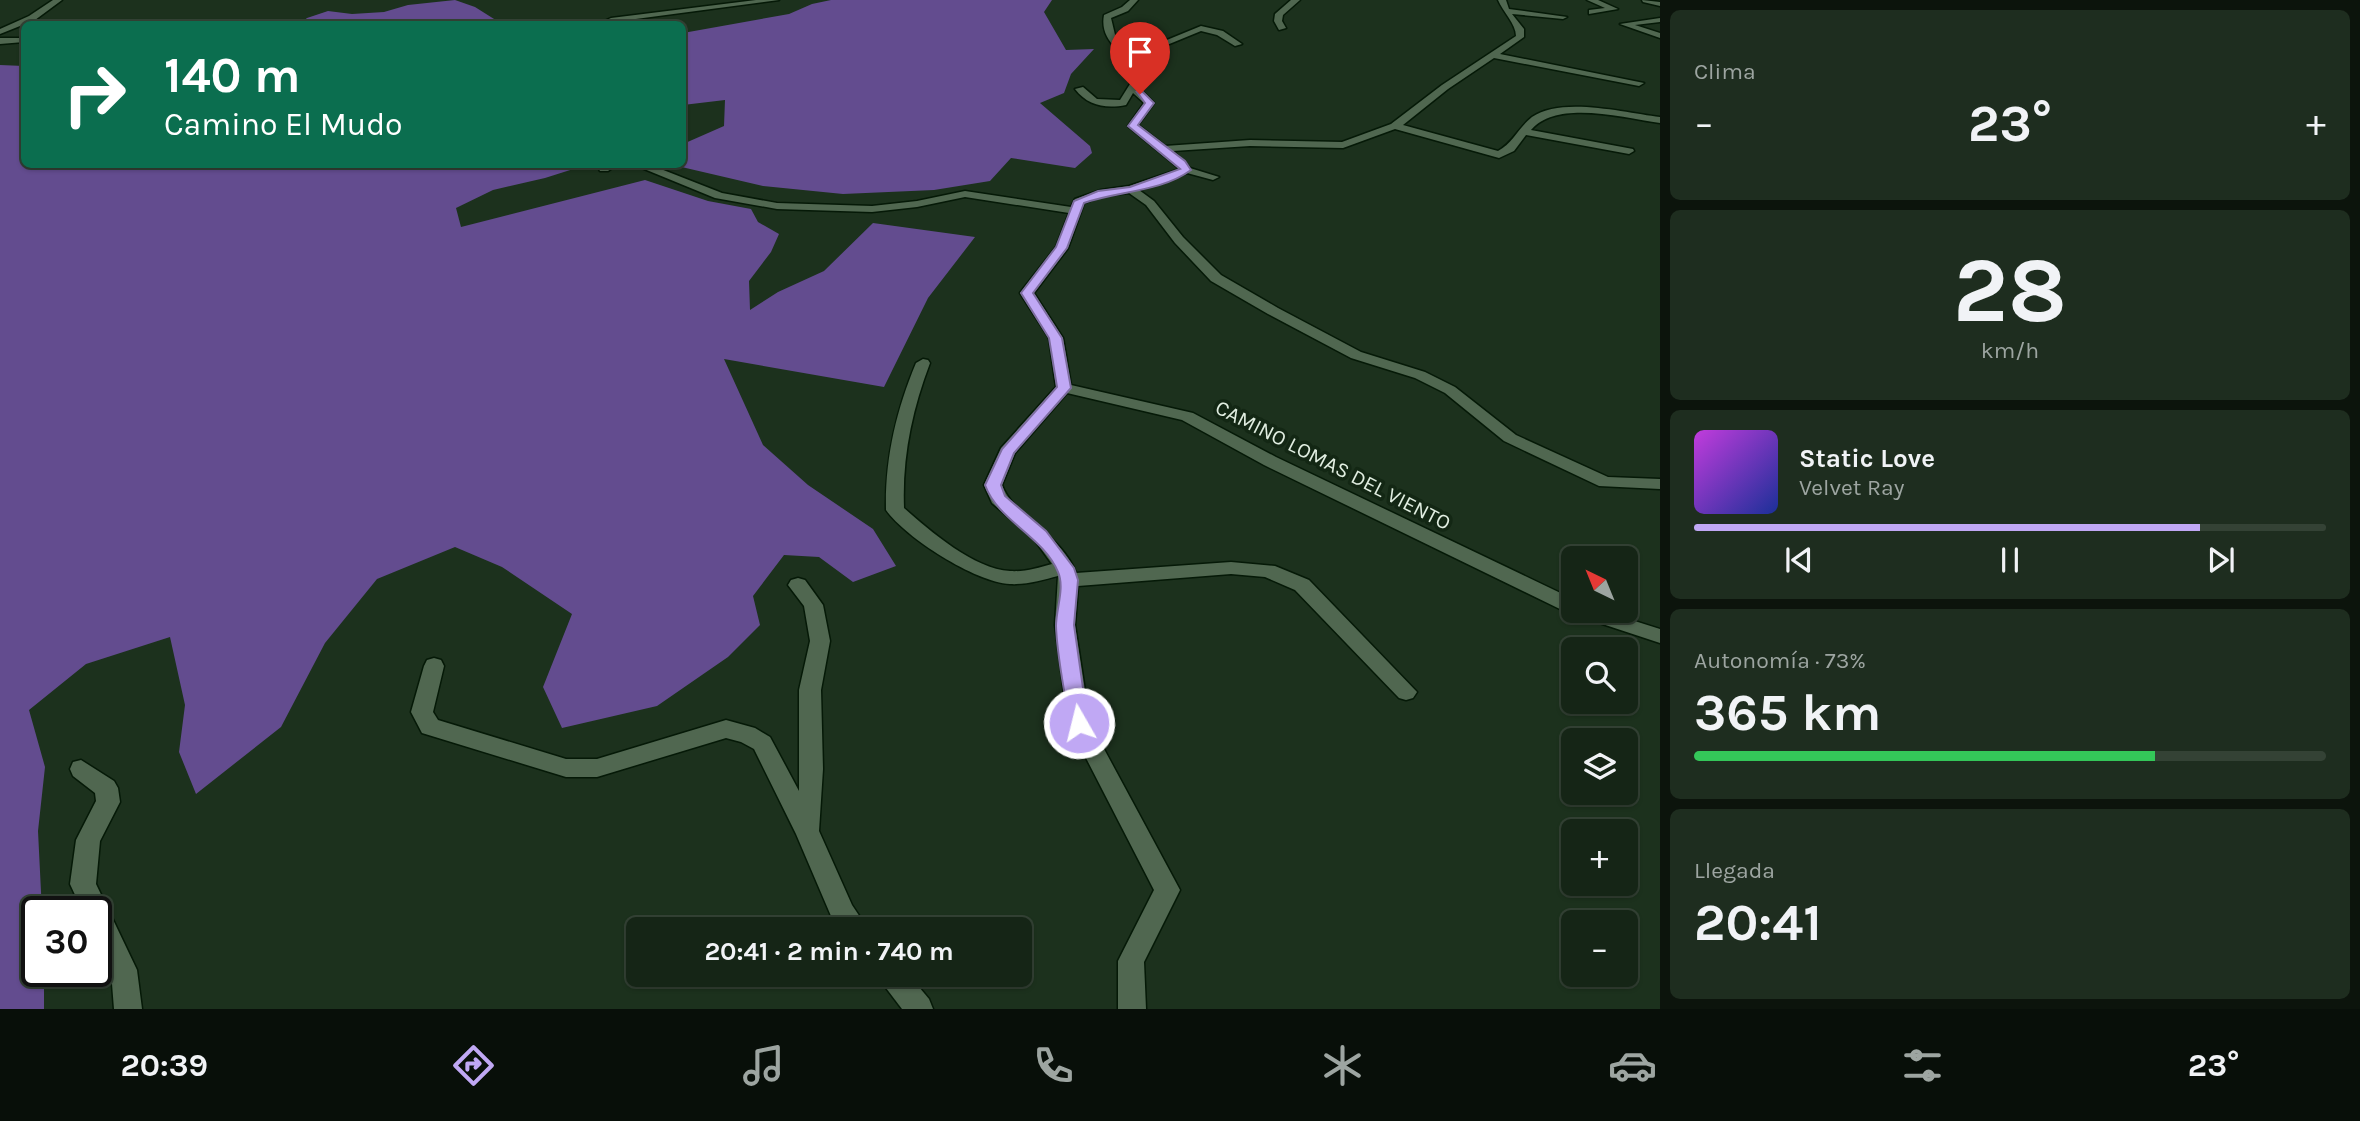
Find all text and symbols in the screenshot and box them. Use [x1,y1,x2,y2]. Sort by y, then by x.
pin [1110,22,1170,94]
icon: arrive [1121,33,1159,71]
text: 140 m [164,47,301,104]
icon: right [49,49,140,140]
text: Clima [1694,58,1756,85]
text: 23° [1968,93,2052,154]
text: − [1694,101,1714,146]
text: + [2306,101,2326,146]
text: Camino El Mudo [164,106,403,143]
text: 28 [1953,238,2067,344]
text: km/h [1981,337,2039,364]
street label: CAMINO LOMAS DEL VIENTO [1211,395,1455,535]
text: Static Love [1799,443,1935,474]
text: Velvet Ray [1799,474,1904,501]
icon: previous [1780,541,1818,579]
icon: pause [1991,541,2029,579]
icon: next [2202,541,2240,579]
north arrow [1561,546,1638,623]
map controls [1561,546,1638,987]
button: search [1561,637,1638,714]
text: Autonomía · 73% [1694,647,1866,674]
text: 365 km [1694,682,1881,743]
position arrow [1042,686,1116,760]
button: layers [1561,728,1638,805]
button: + [1561,819,1638,896]
text: Llegada [1694,857,1775,884]
text: 20:41 [1694,892,1822,953]
speed limit sign: 30 [21,896,112,987]
button: − [1561,910,1638,987]
text: 20:41 · 2 min · 740 m [704,936,954,967]
icon: directions [449,1041,498,1090]
icon: music [739,1041,788,1090]
icon: phone [1029,1041,1078,1090]
icon: climate [1318,1041,1367,1090]
icon: car [1608,1041,1657,1090]
icon: filters [1898,1041,1947,1090]
text: 20:39 [120,1047,208,1084]
text: 23° [2188,1047,2240,1084]

